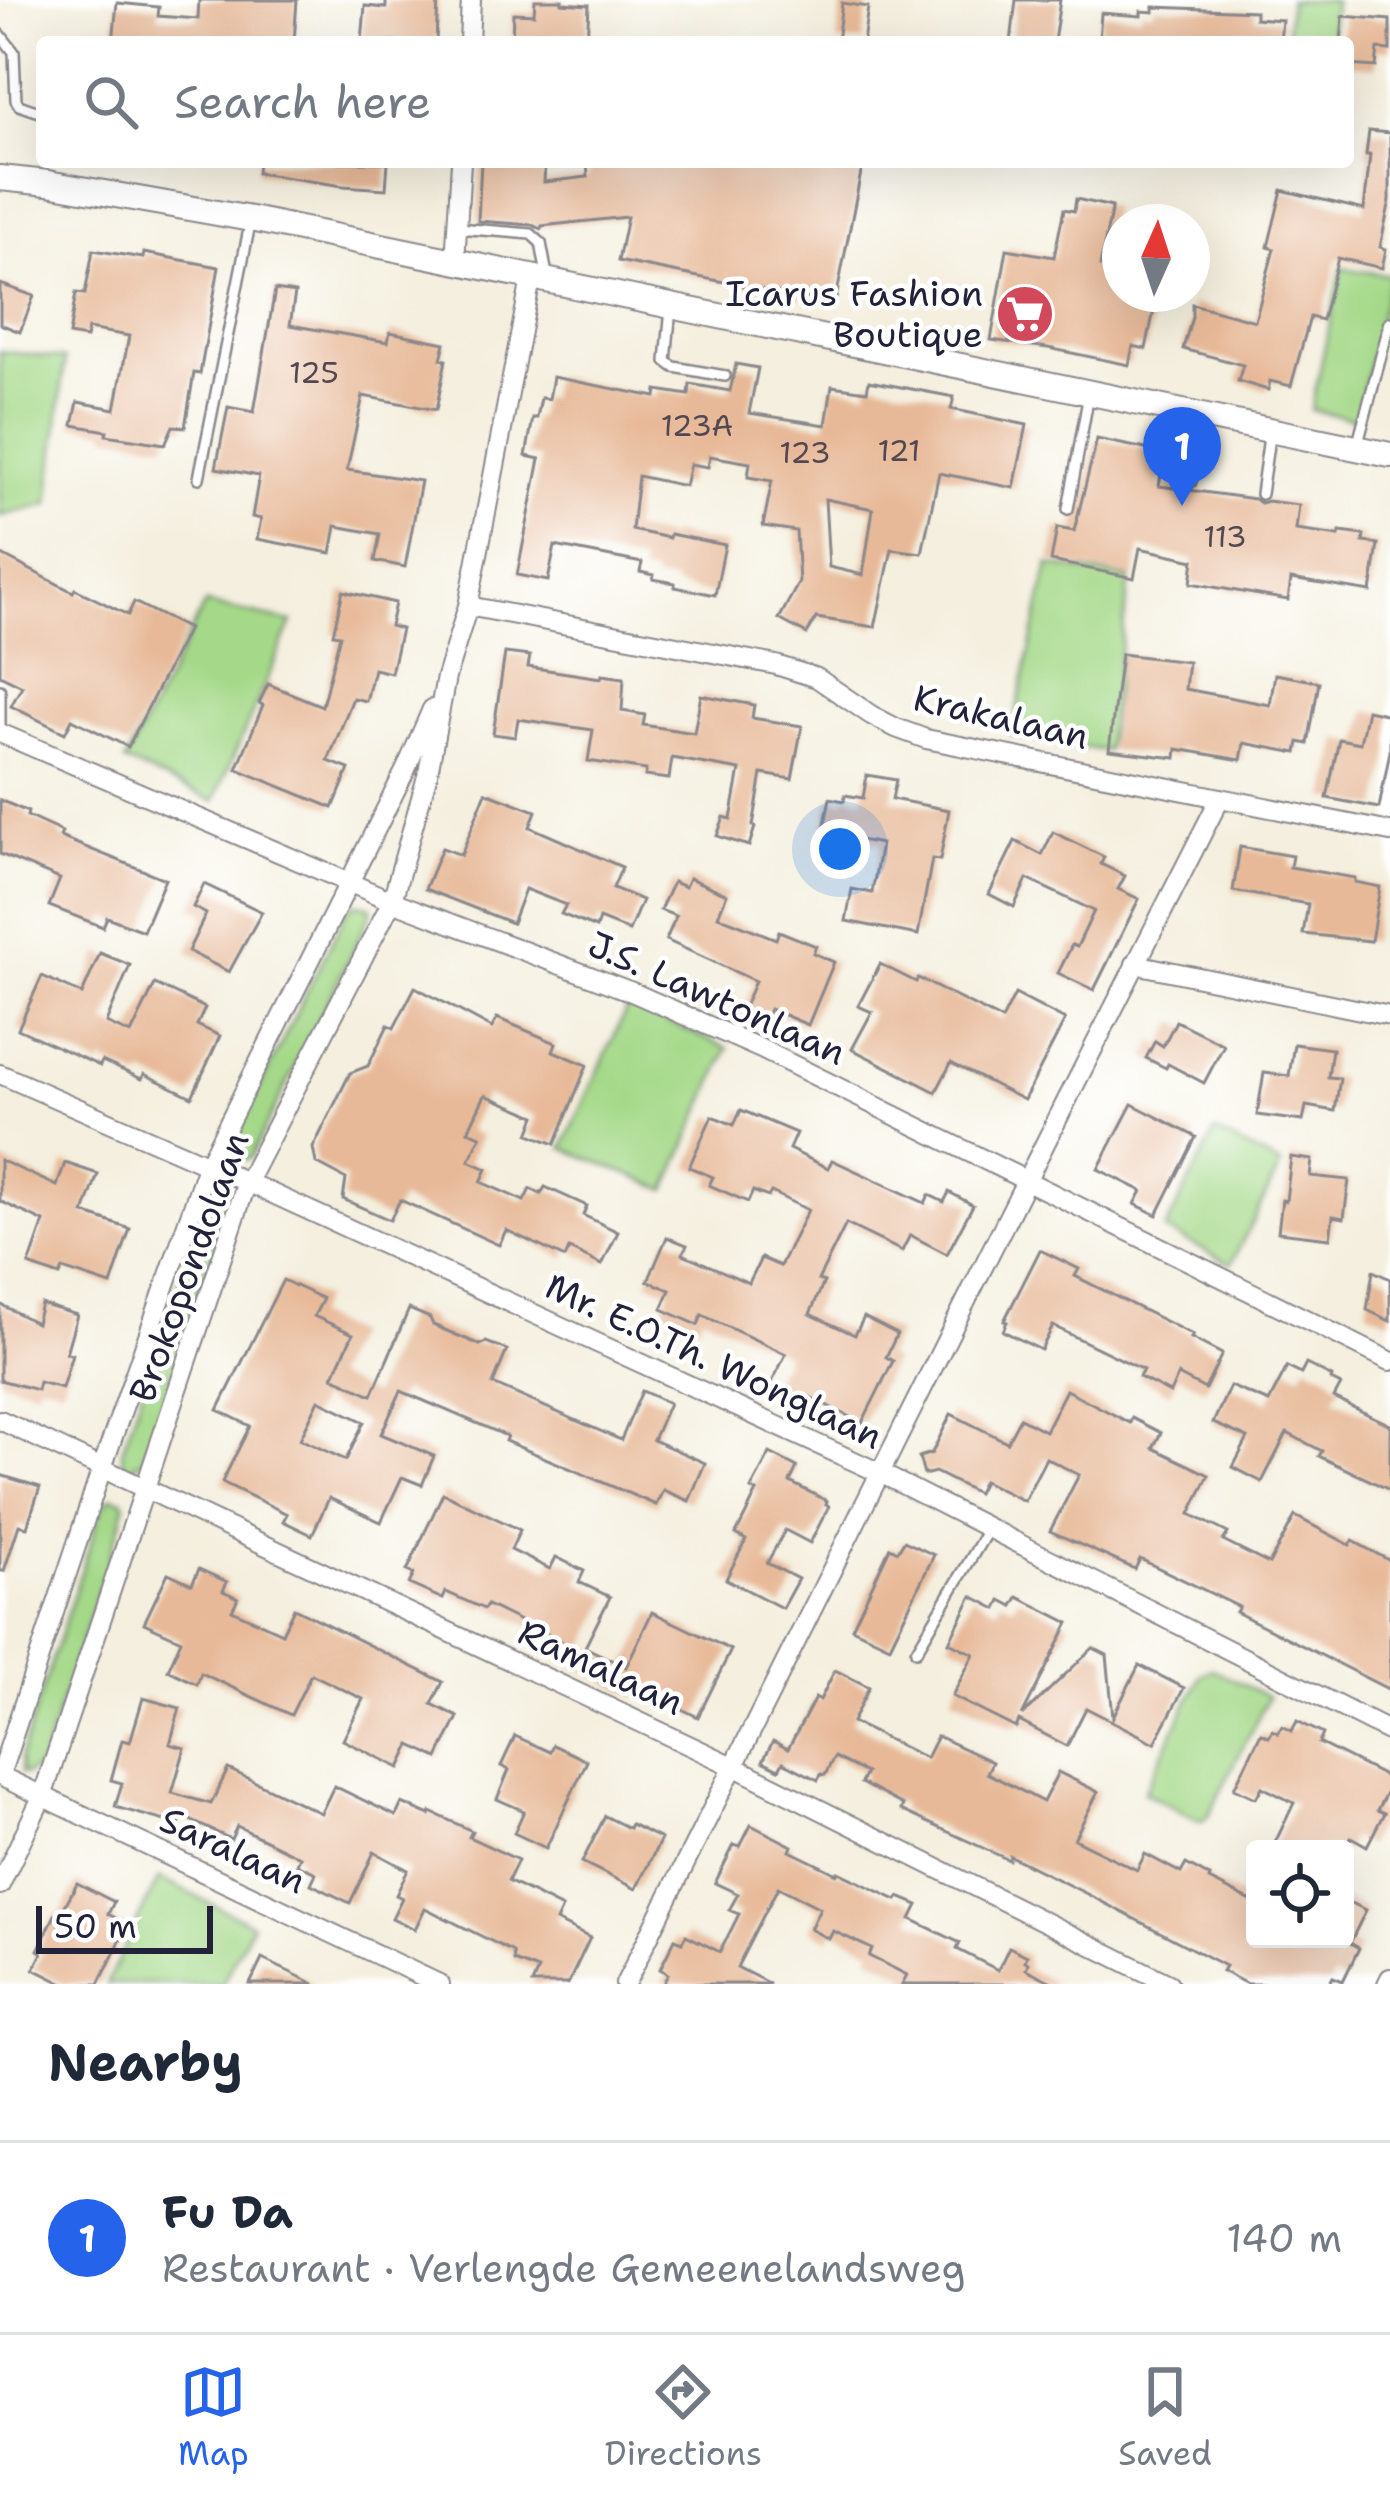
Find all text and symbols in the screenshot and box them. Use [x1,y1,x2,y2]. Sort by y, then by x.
search box [36,36,1354,168]
icon: search [78,69,144,135]
text: Search here [174,72,431,132]
north arrow [1102,204,1210,312]
place label: Icarus Fashion Boutique [725,269,983,359]
supermarket icon: Icarus Fashion Boutique [994,283,1056,345]
house number: 125 [289,352,339,393]
house number: 123A [661,405,733,446]
pin: 1 [1143,407,1221,506]
house number: 121 [877,430,921,471]
house number: 123 [779,432,831,473]
house number: 113 [1203,516,1247,557]
street label: Krakalaan [909,673,1093,761]
your location [810,819,870,879]
street label: J.S. Lawtonlaan [581,919,853,1077]
street label: Brokopondolaan [117,1125,261,1409]
street label: Mr. E.O.Th. Wonglaan [538,1261,890,1461]
street label: Ramalaan [510,1607,692,1727]
street label: Saralaan [152,1795,314,1905]
map controls [1246,1840,1354,1948]
button: locate [1246,1840,1354,1948]
scale bar [36,1900,213,1953]
text: 50 m [54,1904,137,1949]
text: Nearby [48,2028,243,2096]
text: Fu Da [162,2182,293,2242]
text: 1 [78,2212,96,2264]
text: 140 m [1226,2212,1342,2264]
text: Restaurant · Verlengde Gemeenelandsweg [162,2242,965,2294]
tab: Map [178,2359,249,2476]
tab: Directions [605,2359,762,2476]
tab: Saved [1118,2359,1212,2476]

